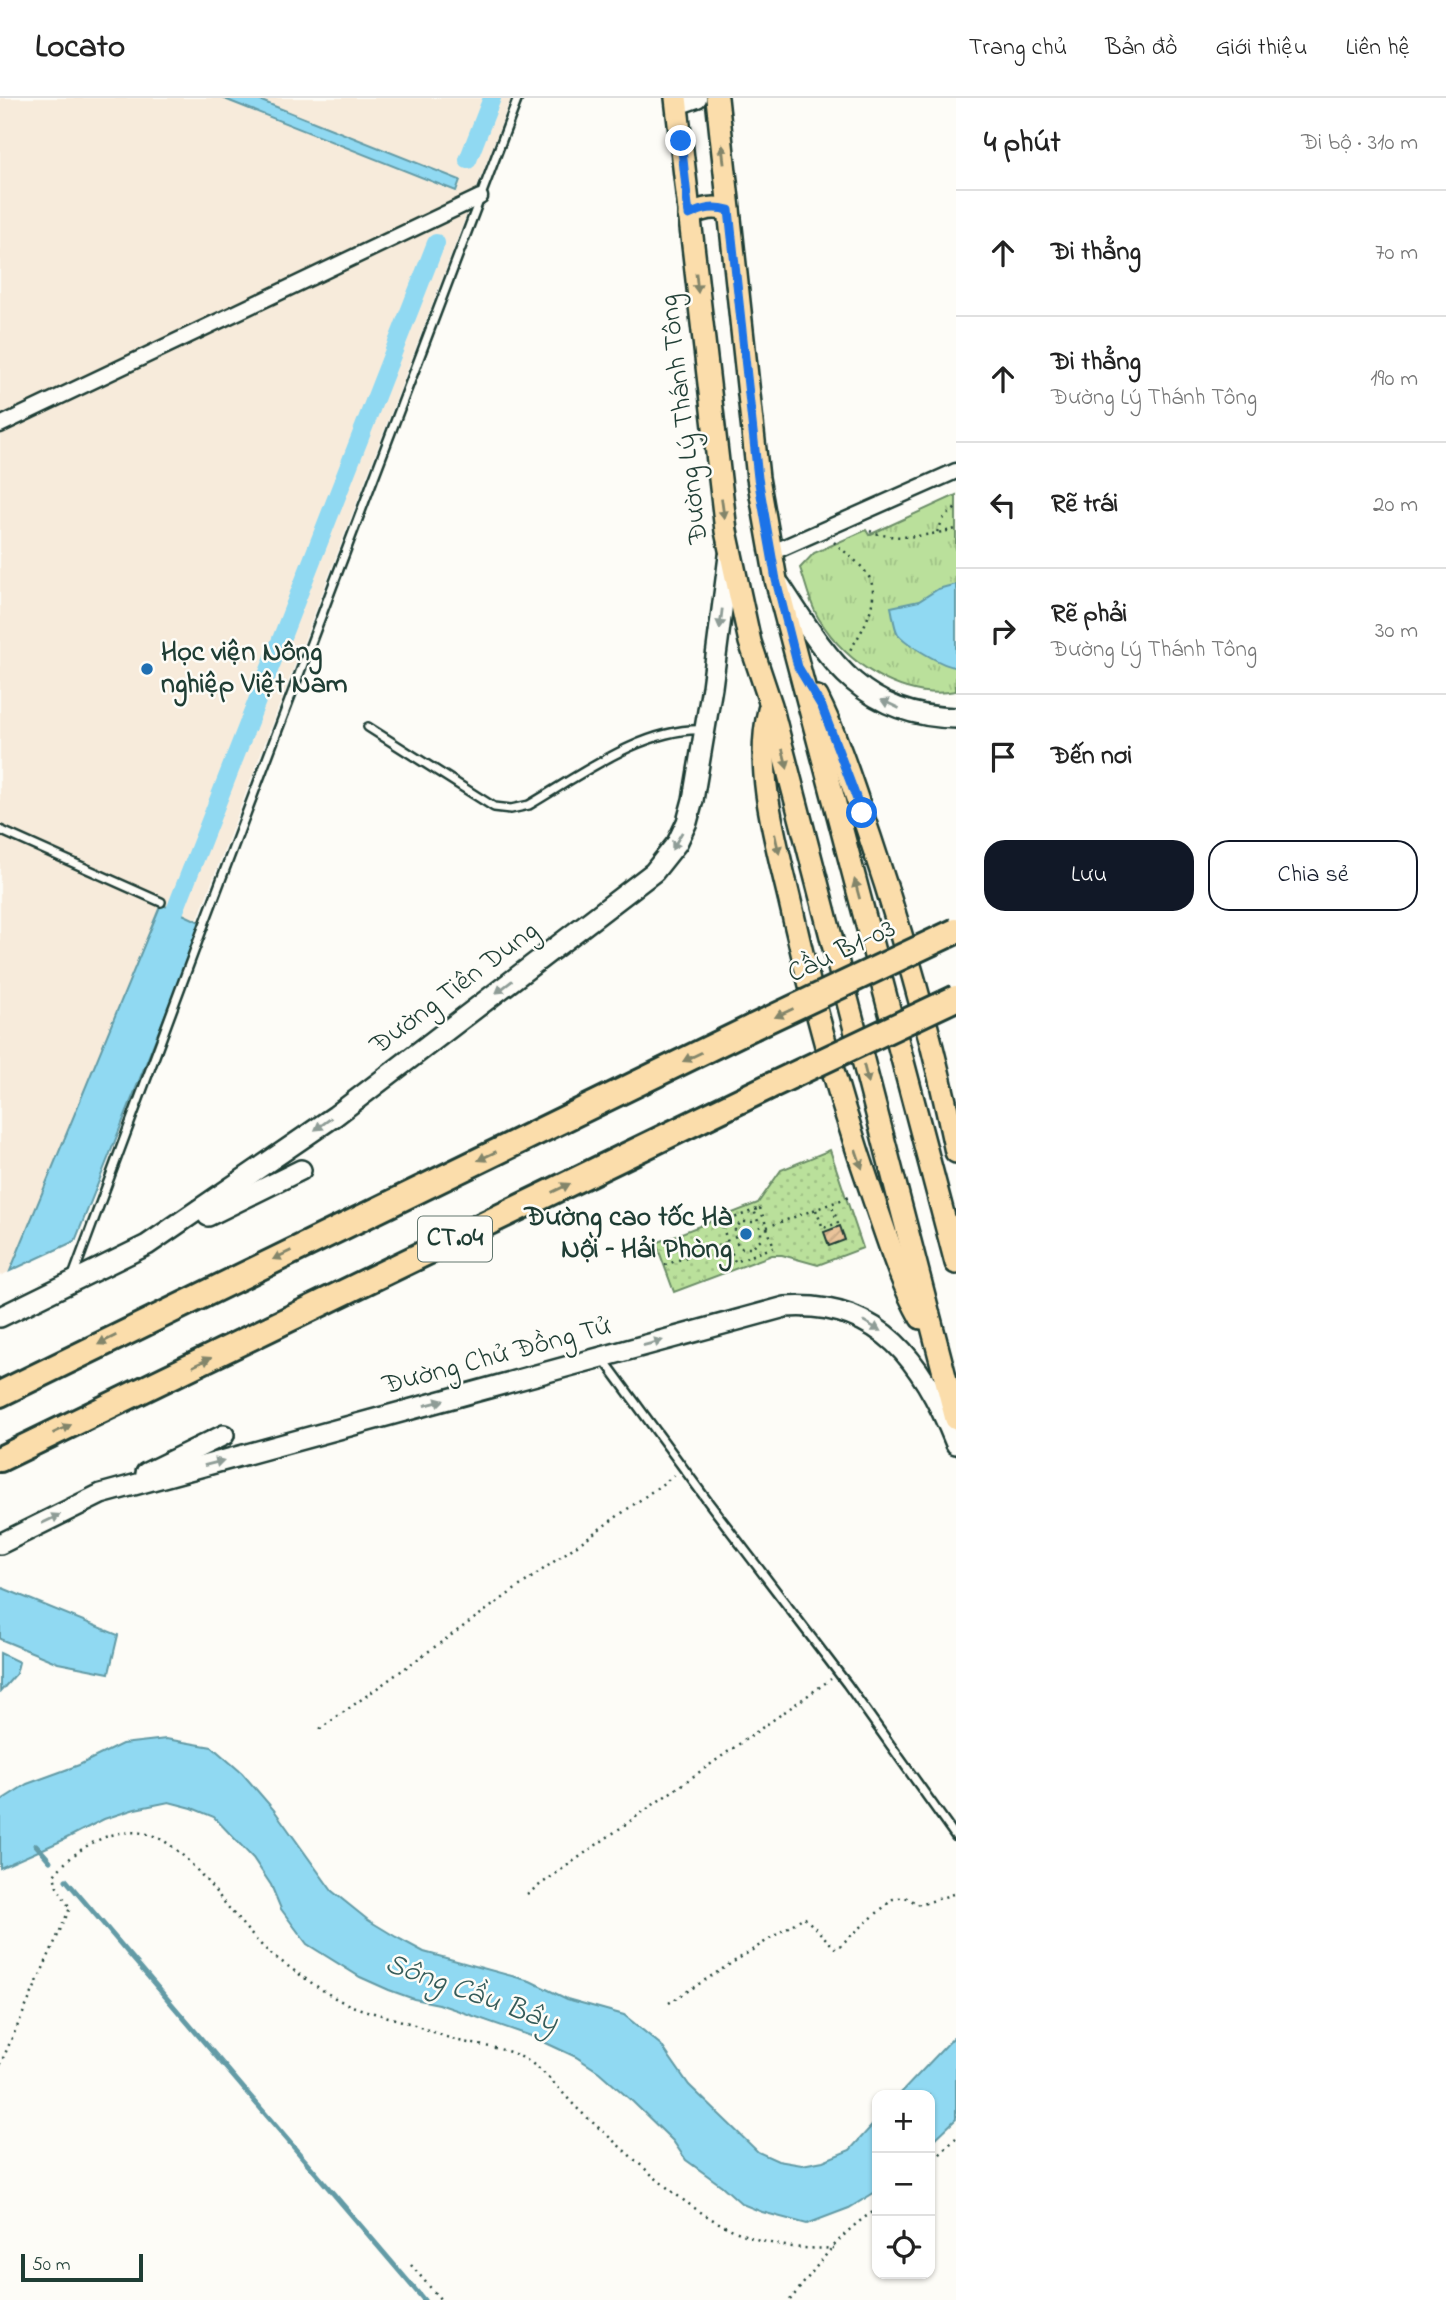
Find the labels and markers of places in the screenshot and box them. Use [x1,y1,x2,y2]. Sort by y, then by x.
place label: Học viện Nông nghiệp Việt Nam [161,633,348,707]
marker: Học viện Nông nghiệp Việt Nam [139,661,155,677]
place label: Đường cao tốc Hà Nội – Hải Phòng [523,1198,733,1272]
marker: Đường cao tốc Hà Nội – Hải Phòng [738,1226,754,1242]

